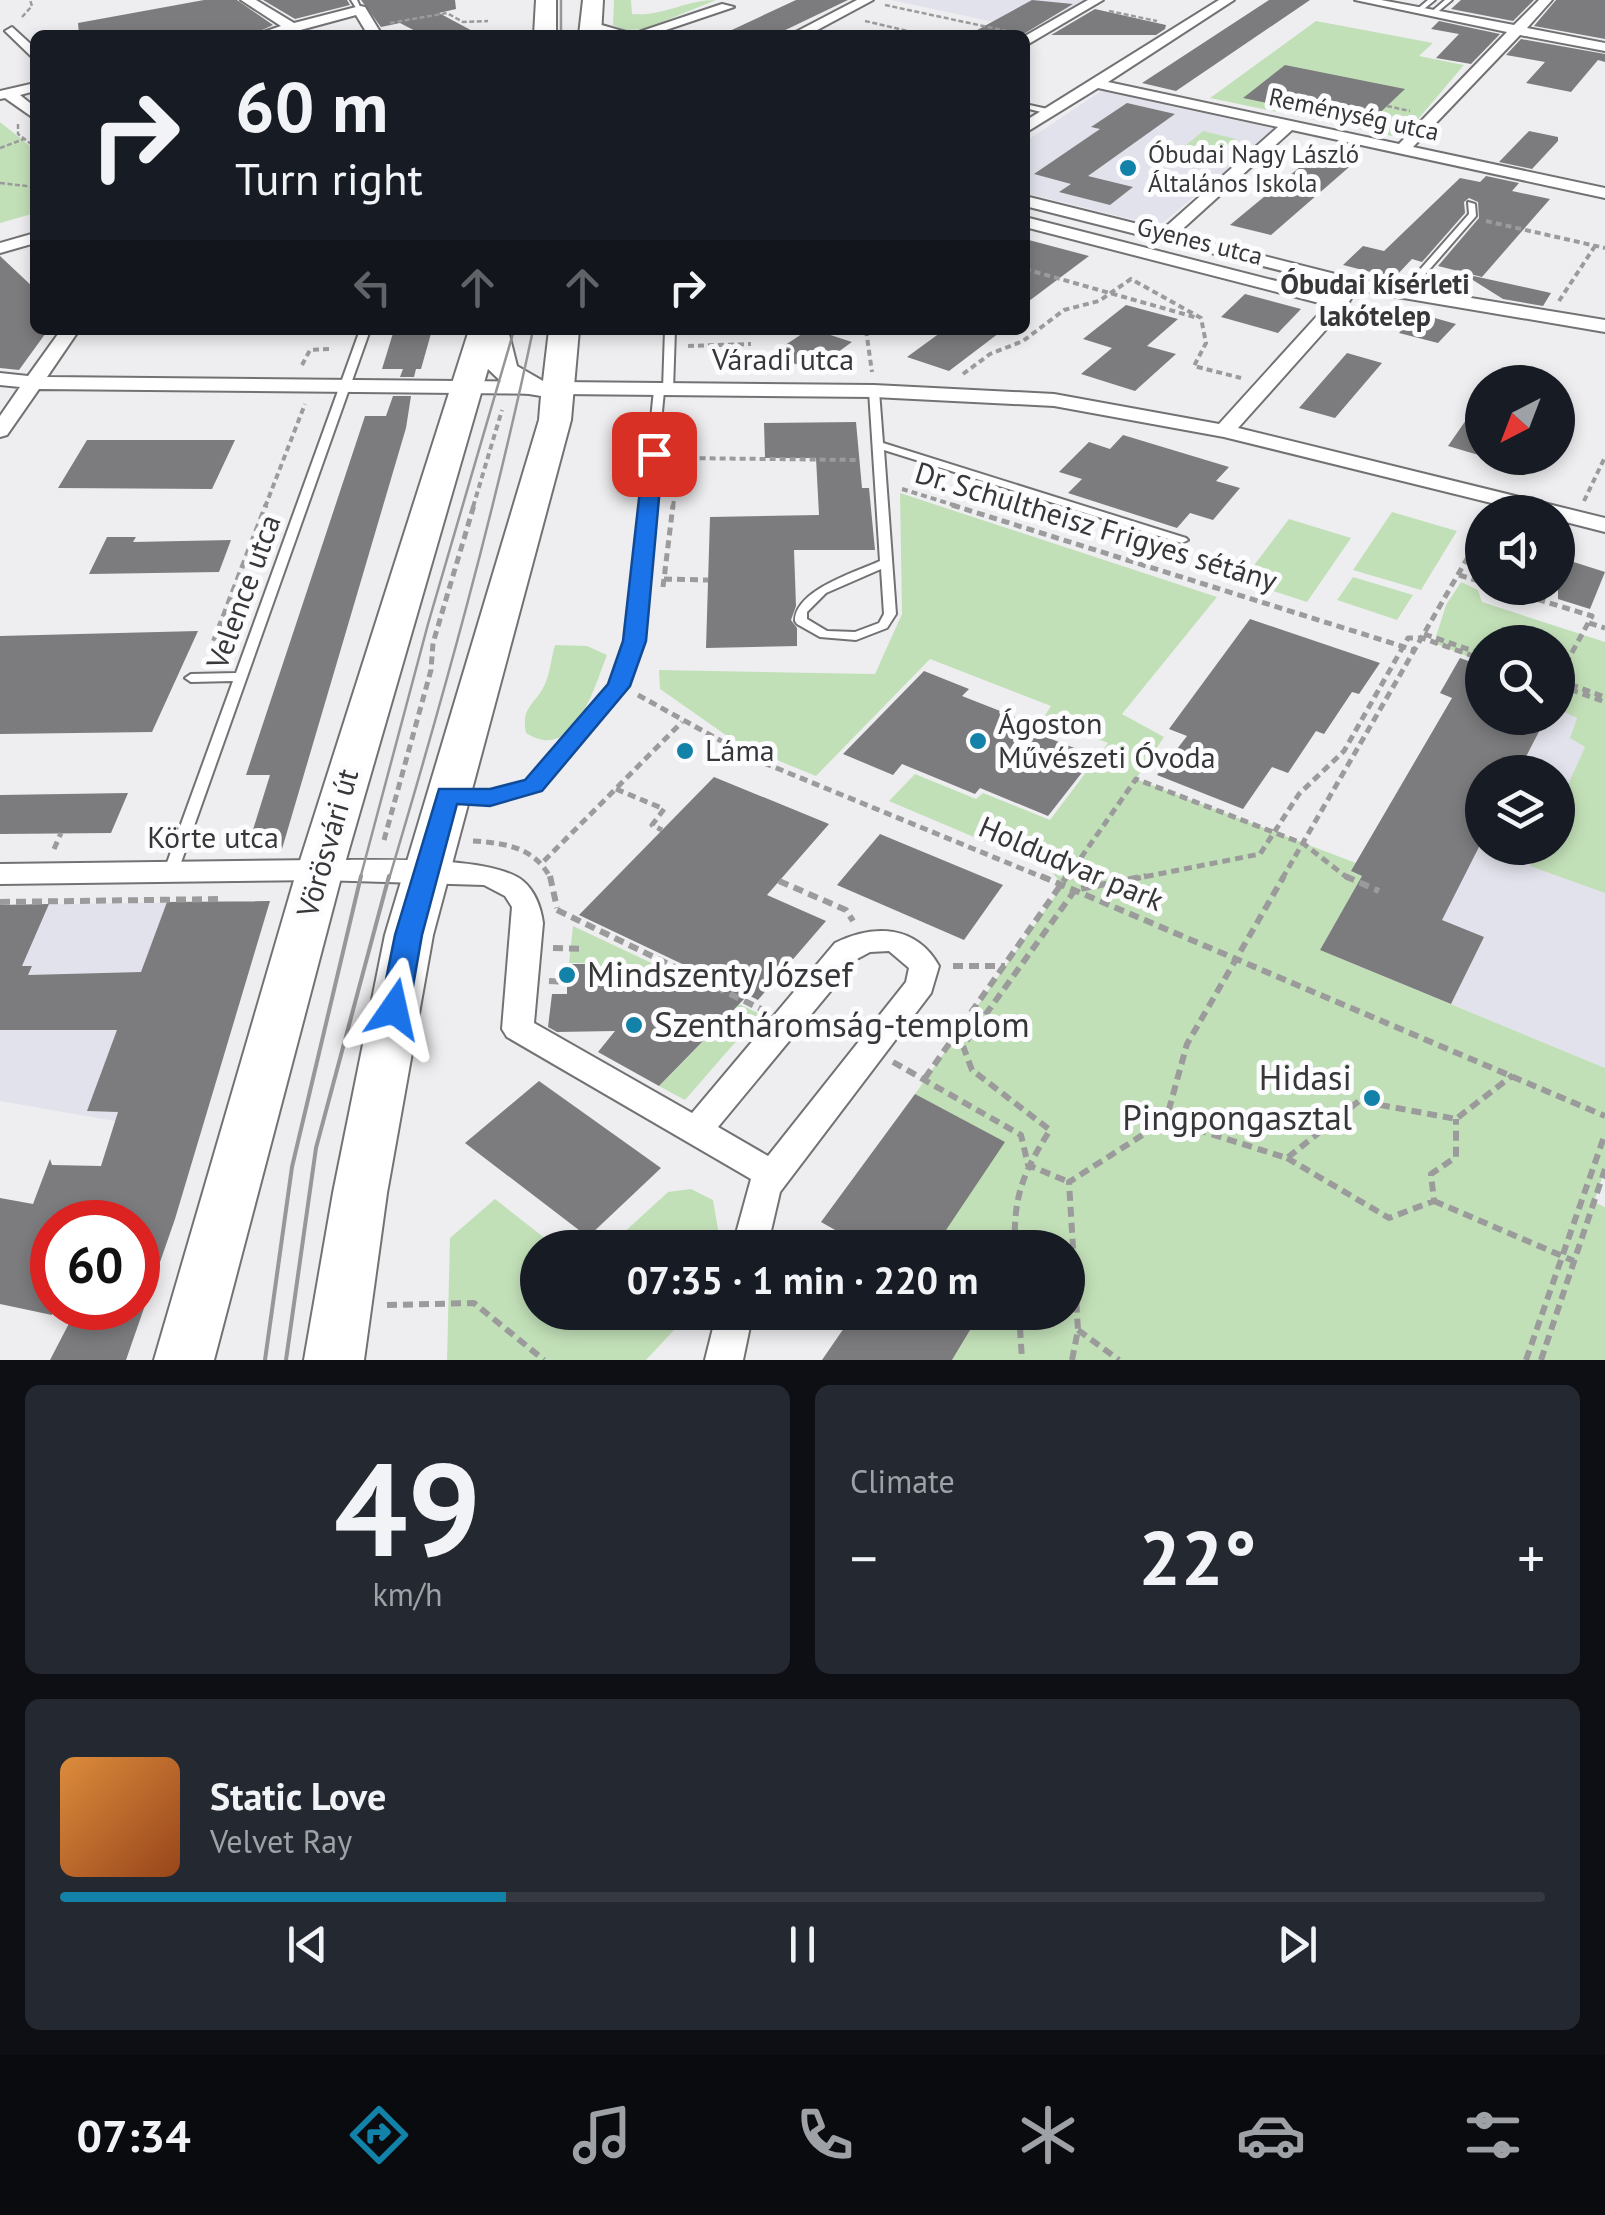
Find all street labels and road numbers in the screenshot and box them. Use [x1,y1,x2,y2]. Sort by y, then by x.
street label: Reménység utca [1266,80,1442,148]
street label: Gyenes utca [1134,210,1266,272]
street label: Váradi utca [711,339,854,378]
street label: Dr. Schultheisz Frigyes sétány [911,452,1282,599]
street label: Velence utca [196,509,289,675]
street label: Vörösvári út [287,764,366,922]
street label: Holdudvar park [973,806,1170,919]
street label: Körte utca [147,817,279,856]

